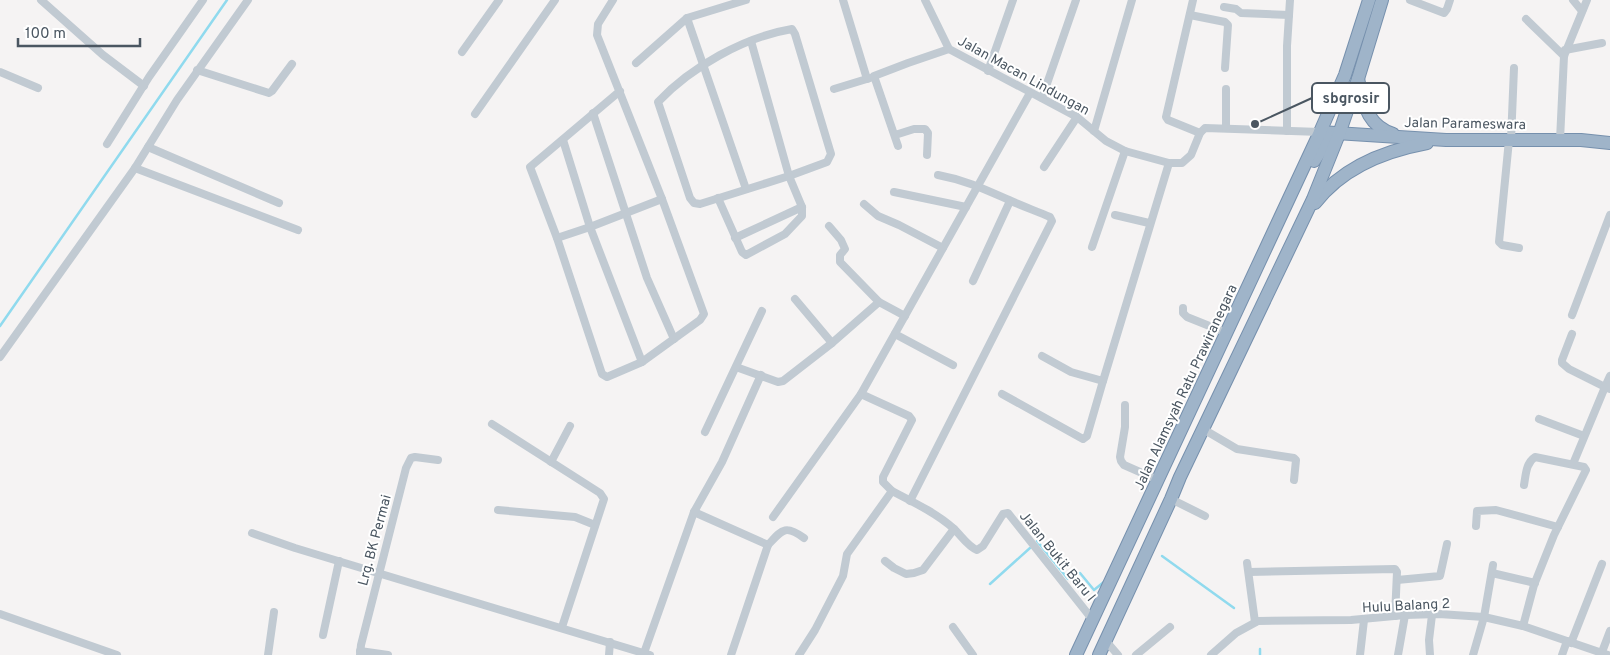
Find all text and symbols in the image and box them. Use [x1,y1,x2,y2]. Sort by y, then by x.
scale bar [18,15,140,47]
text: 100 m [25,25,66,44]
street label: Jalan Macan Lindungan [954,33,1092,120]
callout: sbgrosir [1312,83,1389,113]
text: sbgrosir [1323,90,1380,109]
street label: Jalan Parameswara [1404,115,1526,134]
street label: Jalan Alamsyah Ratu Prawiranegara [1131,282,1242,493]
street label: Lrg. BK Permai [355,493,396,588]
street label: Jalan Bukit Baru I [1015,508,1098,606]
street label: Hulu Balang 2 [1362,596,1451,617]

